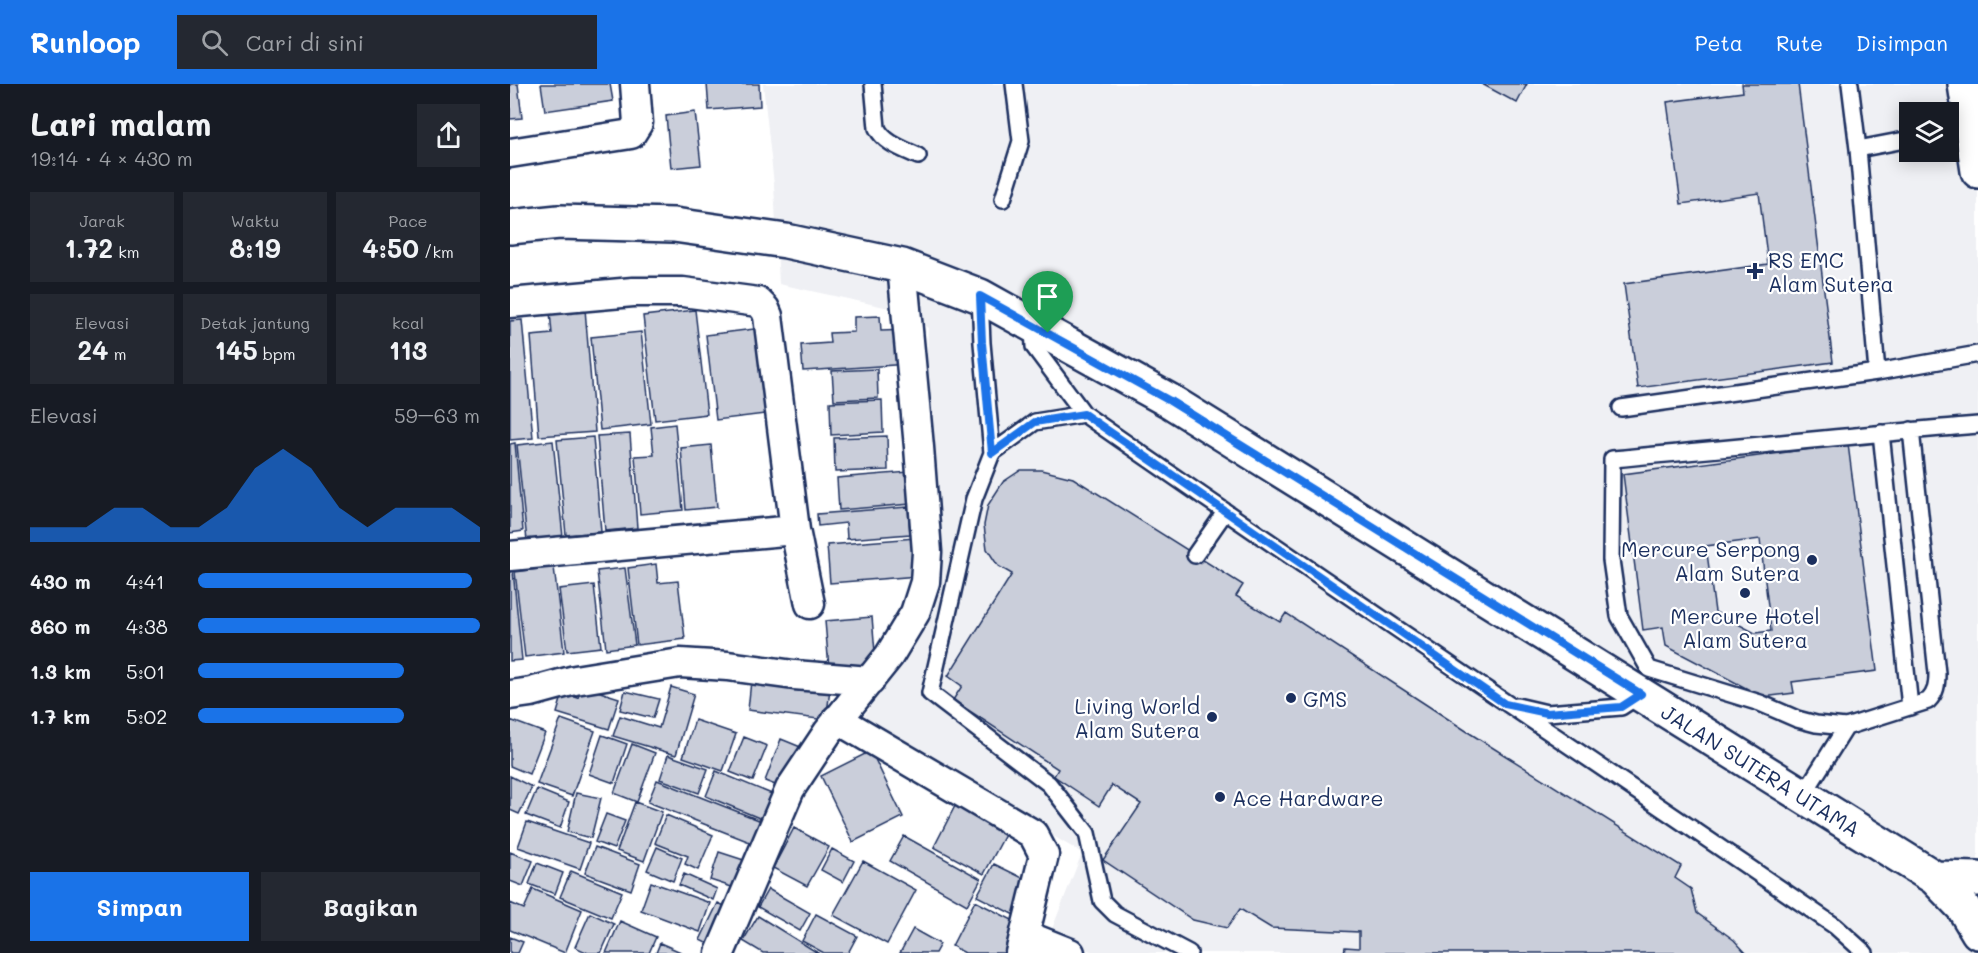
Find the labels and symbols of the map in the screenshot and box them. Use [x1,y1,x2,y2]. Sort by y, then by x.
place label: RS EMC Alam Sutera [1768,246,1894,297]
marker: RS EMC Alam Sutera [1746,262,1764,280]
pin [1022,271,1073,333]
place label: Mercure Serpong Alam Sutera [1621,535,1800,586]
marker: Mercure Serpong Alam Sutera [1805,553,1819,567]
marker: Mercure Hotel Alam Sutera [1738,586,1752,600]
place label: Mercure Hotel Alam Sutera [1670,602,1820,653]
place label: GMS [1303,685,1347,712]
marker: GMS [1284,691,1298,705]
place label: Living World Alam Sutera [1074,692,1200,743]
street label: JALAN SUTERA UTAMA [1656,698,1866,842]
marker: Living World Alam Sutera [1205,710,1219,724]
place label: Ace Hardware [1232,784,1383,811]
marker: Ace Hardware [1213,790,1227,804]

